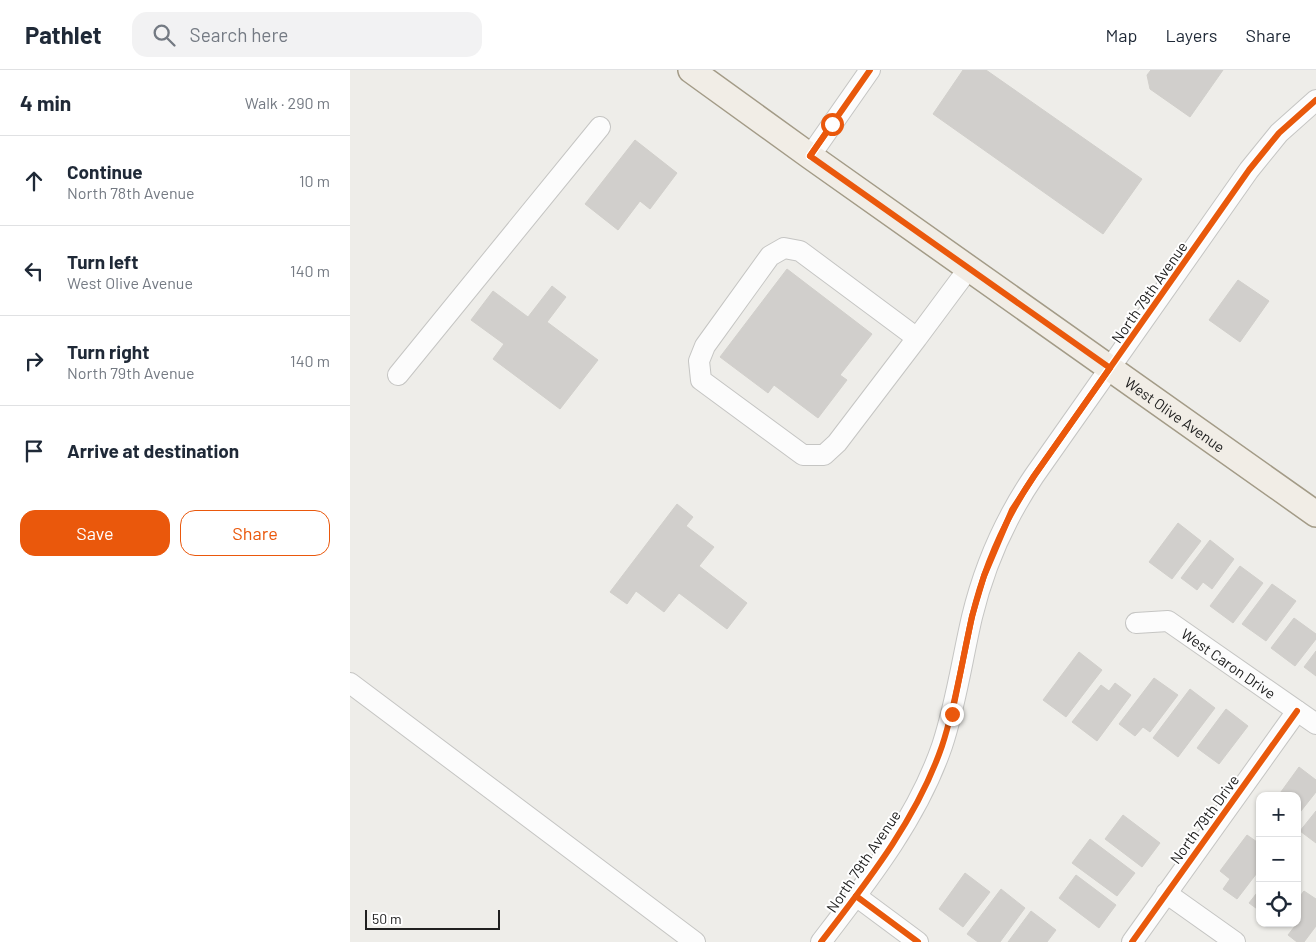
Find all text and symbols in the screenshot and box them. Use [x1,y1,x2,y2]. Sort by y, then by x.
search box [132,12,482,57]
text: Pathlet [25,20,102,49]
icon: search [150,21,178,49]
text: Search here [190,23,288,46]
text: Map [1105,24,1137,46]
text: Layers [1165,24,1218,46]
text: Share [1246,24,1291,46]
text: 4 min [20,90,71,115]
text: Walk · 290 m [245,93,330,112]
route start [821,113,844,136]
text: Continue [67,160,143,183]
icon: ahead [20,167,48,195]
text: 10 m [299,171,330,190]
text: North 78th Avenue [67,183,195,202]
street label: North 79th Avenue [1107,238,1191,346]
text: Turn left [67,250,138,273]
icon: left [20,257,48,285]
text: 140 m [290,261,330,280]
text: West Olive Avenue [67,273,193,292]
text: Turn right [67,340,149,363]
icon: right [20,347,48,375]
text: 140 m [290,351,330,370]
text: North 79th Avenue [67,363,195,382]
street label: West Olive Avenue [1122,373,1229,456]
icon: arrive [20,437,48,465]
text: Arrive at destination [67,439,239,462]
button: Save [20,510,170,556]
button: Share [180,510,330,556]
street label: West Caron Drive [1178,624,1279,702]
route end [941,703,964,726]
street label: North 79th Drive [1166,771,1242,867]
map controls [1256,792,1301,927]
button: + [1256,792,1301,837]
street label: North 79th Avenue [822,806,904,916]
button: − [1256,837,1301,882]
button: locate [1256,882,1301,927]
scale bar [365,907,500,930]
text: 50 m [372,910,401,927]

